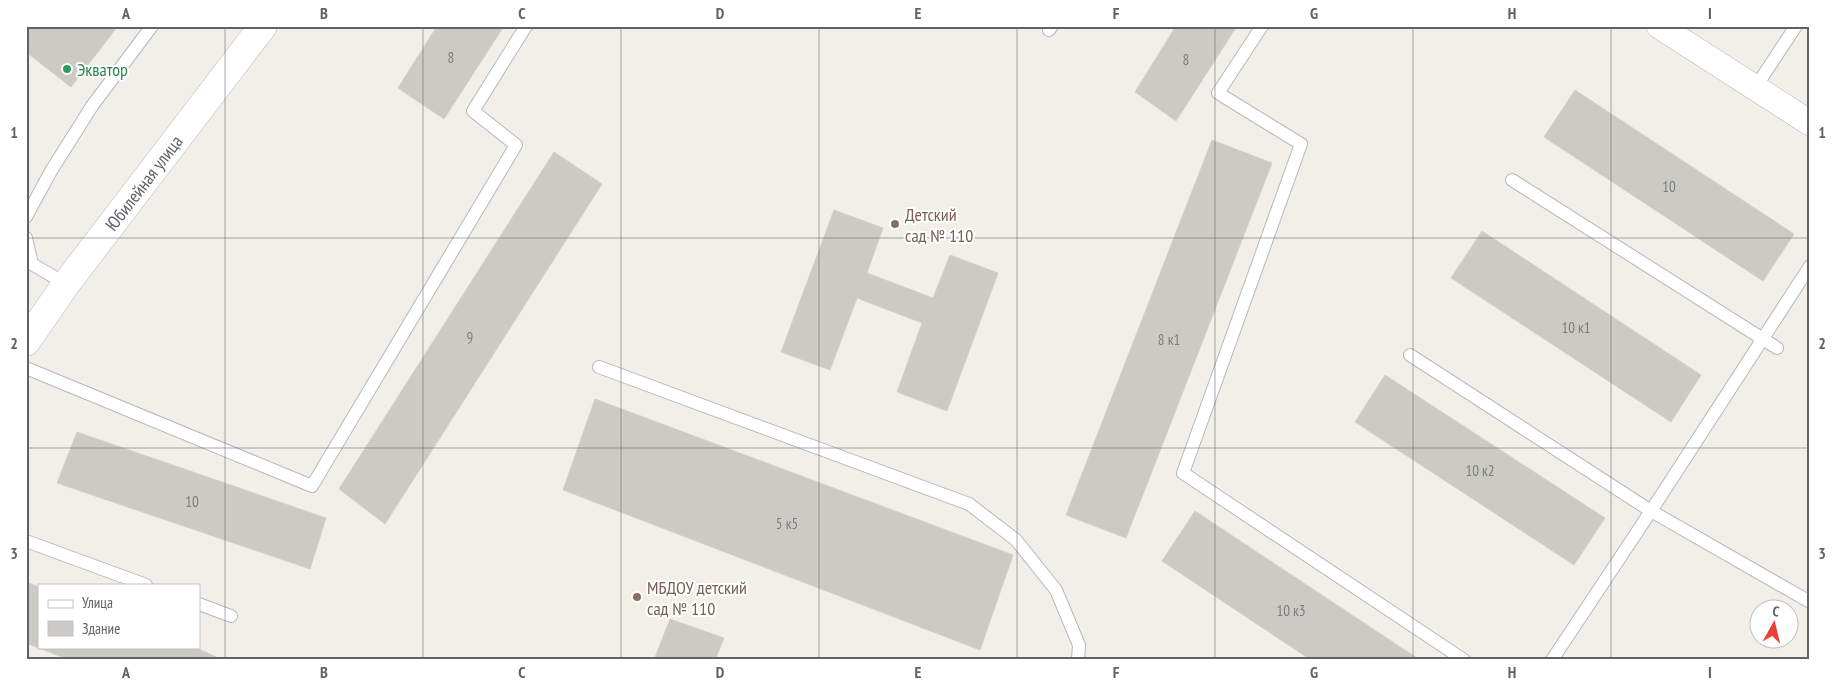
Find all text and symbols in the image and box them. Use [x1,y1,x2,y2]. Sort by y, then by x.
text: A [121,3,131,23]
text: B [320,3,328,23]
text: C [518,3,526,23]
text: D [716,3,725,23]
text: E [915,3,922,23]
text: F [1113,3,1120,23]
text: G [1310,3,1318,23]
text: H [1508,3,1516,23]
text: I [1708,3,1712,23]
house number: 8 [448,48,454,67]
house number: 8 [1183,50,1189,69]
place label: Экватор [77,58,128,81]
marker: Экватор [61,63,73,75]
text: 1 [10,122,18,142]
text: 1 [1818,122,1826,142]
street label: Юбилейная улица [100,130,187,235]
house number: 10 [1662,177,1676,196]
place label: Детский сад № 110 [905,203,973,247]
marker: Детский сад № 110 [889,218,901,230]
house number: 10 к1 [1561,318,1591,337]
house number: 9 [467,328,473,347]
house number: 8 к1 [1158,330,1180,349]
text: 2 [10,333,18,353]
text: 2 [1818,333,1826,353]
house number: 10 к2 [1465,461,1495,480]
house number: 10 [185,492,199,511]
house number: 5 к5 [776,514,798,533]
text: 3 [10,543,18,563]
text: 3 [1818,543,1826,563]
place label: МБДОУ детский сад № 110 [647,576,747,620]
legend [38,584,200,648]
marker: МБДОУ детский сад № 110 [631,591,643,603]
text: Улица [82,593,113,612]
north arrow [1748,598,1798,648]
house number: 10 к3 [1276,601,1306,620]
text: С [1771,602,1781,621]
text: Здание [82,619,120,638]
text: A [121,662,131,682]
text: B [320,662,328,682]
text: C [518,662,526,682]
text: D [716,662,725,682]
text: E [915,662,922,682]
text: F [1113,662,1120,682]
text: G [1310,662,1318,682]
text: H [1508,662,1516,682]
text: I [1708,662,1712,682]

